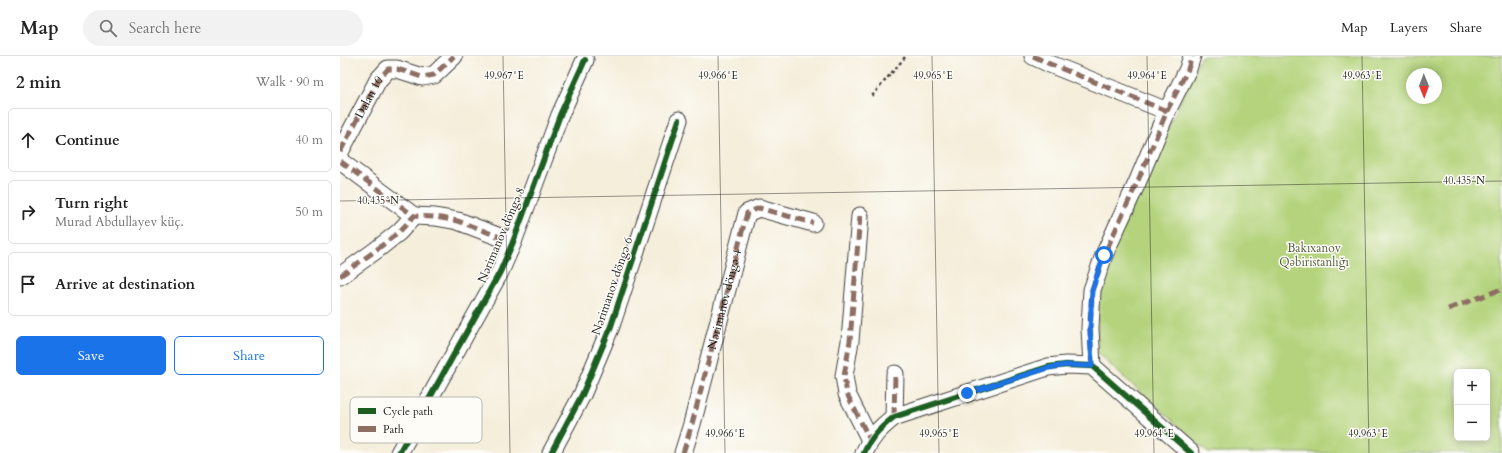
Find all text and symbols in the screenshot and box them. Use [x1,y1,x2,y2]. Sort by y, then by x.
search box [83,10,363,46]
text: Map [20,15,59,41]
icon: search [97,17,119,39]
text: Search here [129,18,201,38]
text: Map [1341,18,1368,37]
text: Layers [1390,18,1428,37]
text: Share [1450,18,1482,37]
north arrow [1406,68,1442,104]
text: 49.967°E [484,69,524,83]
text: 49.966°E [698,69,738,83]
text: 49.965°E [913,69,953,83]
text: 49.964°E [1127,69,1167,83]
text: 49.963°E [1342,69,1382,83]
text: 2 min [16,71,61,94]
street label: Dalan 10 [351,72,386,121]
text: Walk · 90 m [256,73,324,91]
icon: ahead [17,129,39,151]
text: Continue [55,130,120,150]
text: 40 m [295,131,323,149]
text: 40.435°N [1443,174,1485,188]
street label: Nərimanov döngə 8 [474,185,528,285]
text: Turn right [55,193,128,213]
text: 40.435°N [357,194,399,208]
icon: right [17,201,39,223]
text: 50 m [295,203,323,221]
text: Murad Abdullayev küç. [55,213,184,231]
street label: Nərimanov döngə 6 [588,235,636,337]
park label: Bakıxanov Qəbiristanlığı [1279,240,1349,270]
route start [1095,246,1113,264]
street label: Nərimanov döngə 4 [704,248,745,351]
icon: arrive [17,273,39,295]
text: Arrive at destination [55,274,195,294]
button: Save [16,336,166,375]
button: Share [174,336,324,375]
map controls [1454,369,1490,441]
button: + [1454,369,1490,405]
route end [958,384,976,402]
legend [350,397,482,443]
text: Cycle path [383,404,433,419]
button: − [1454,405,1490,441]
text: Path [383,422,404,437]
text: 49.966°E [705,427,745,441]
text: 49.965°E [919,427,959,441]
text: 49.964°E [1134,427,1174,441]
text: 49.963°E [1348,427,1388,441]

